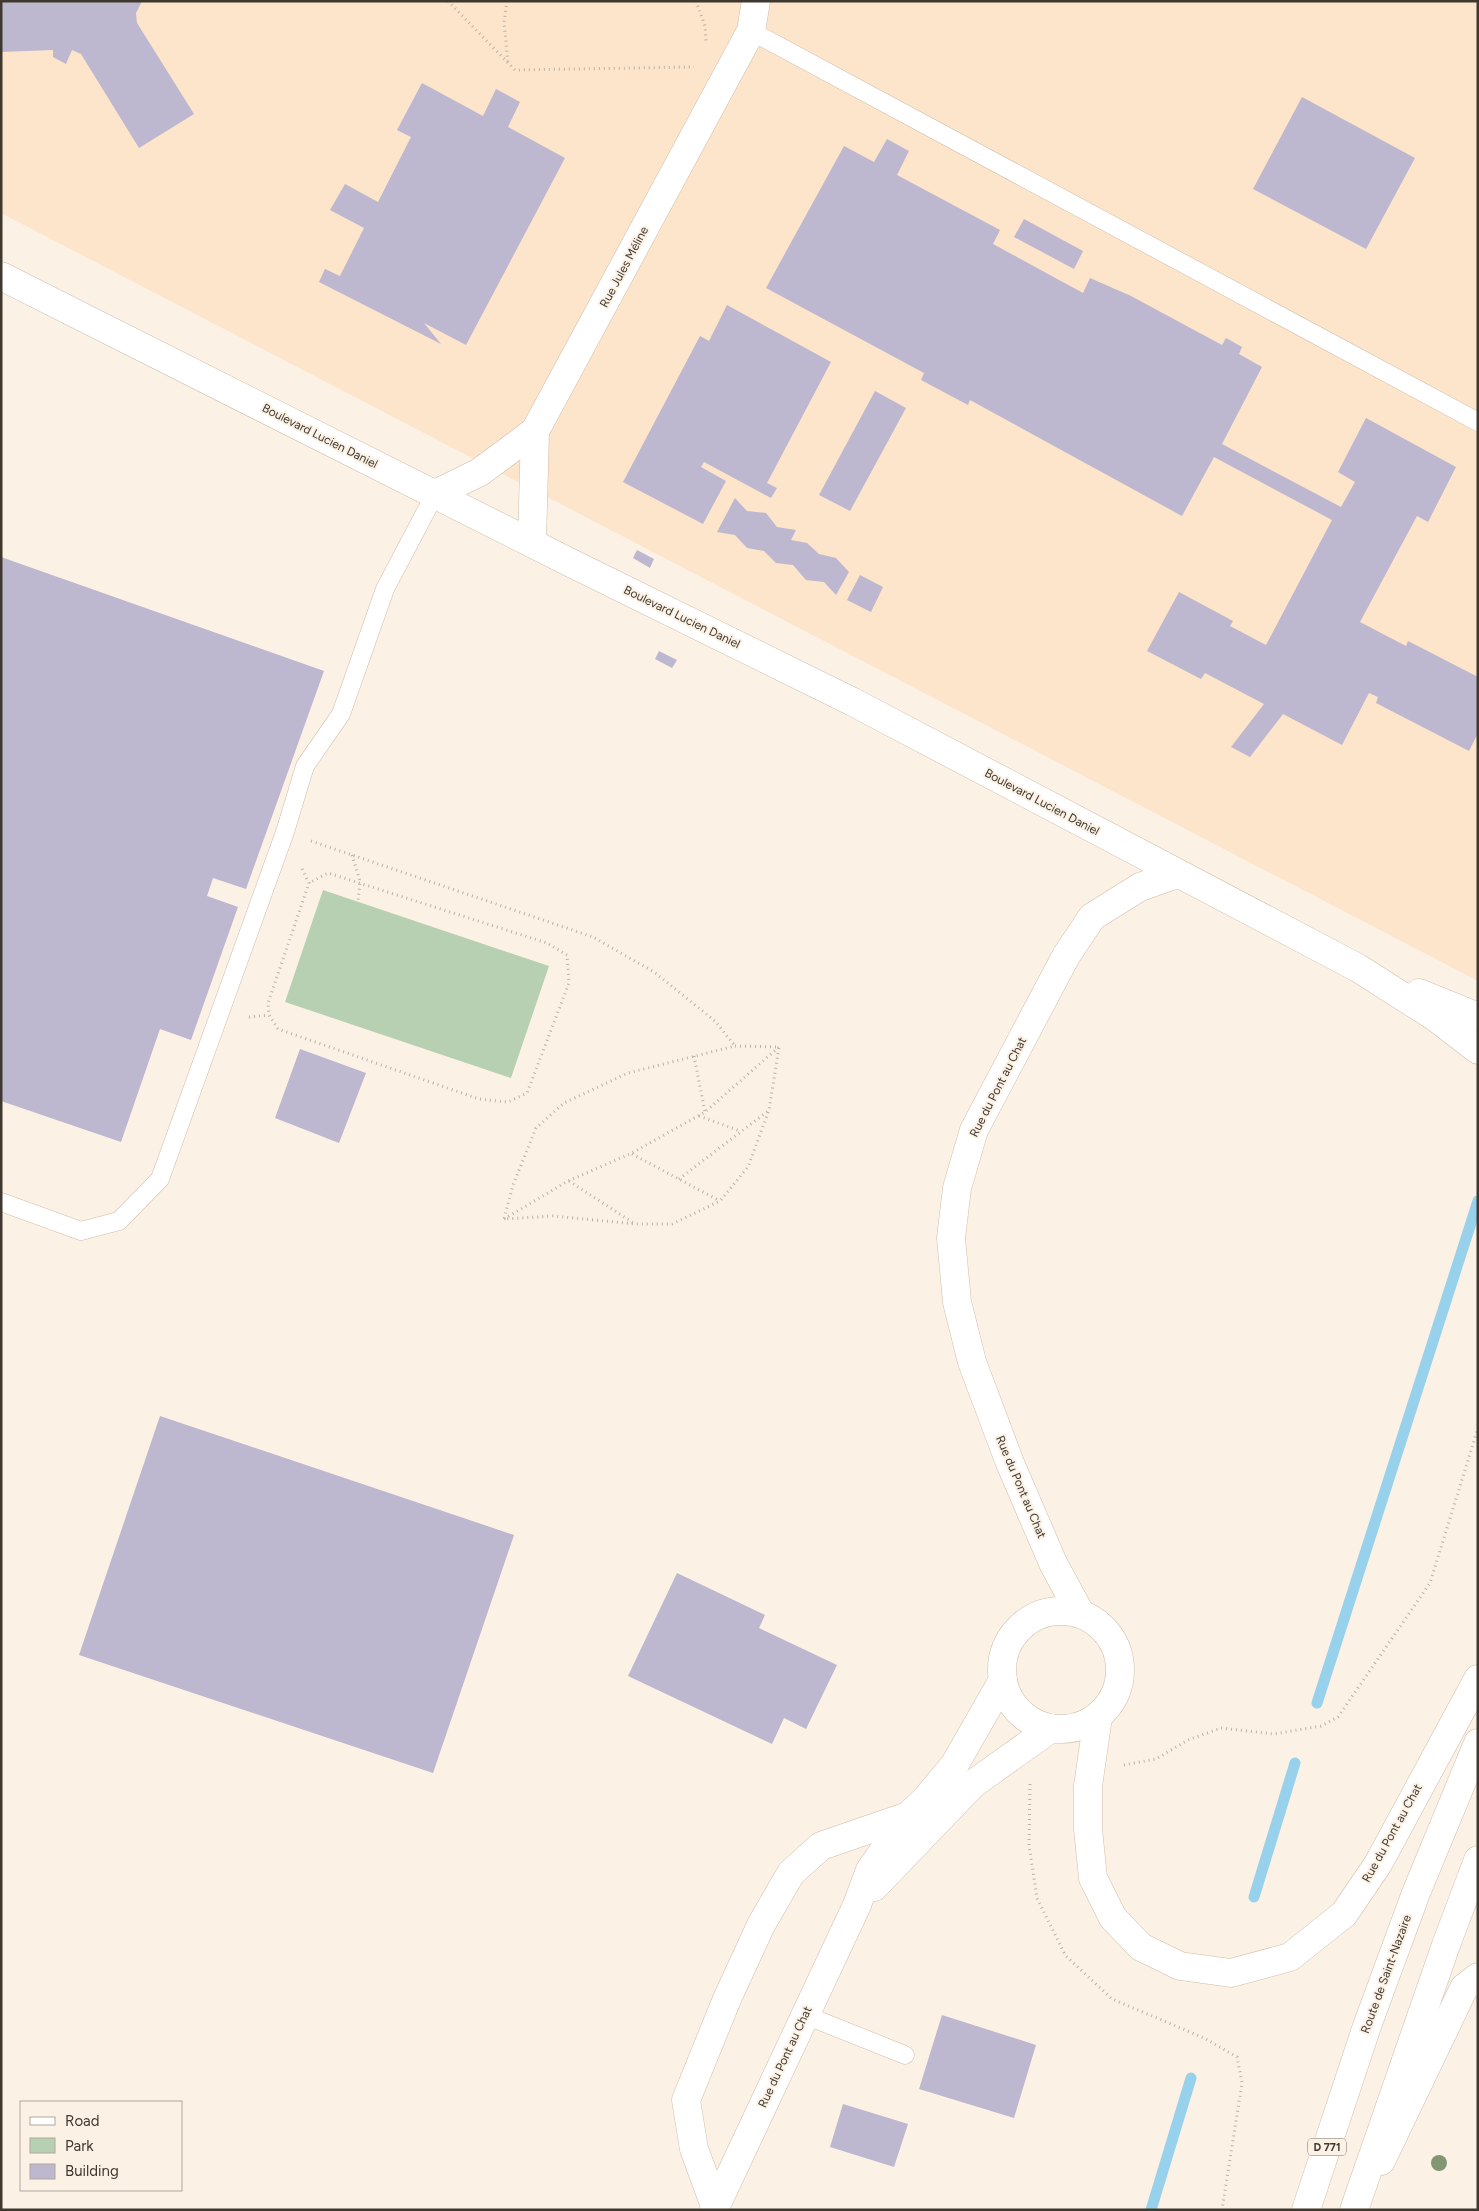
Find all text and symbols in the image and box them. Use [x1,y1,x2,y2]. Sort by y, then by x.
street label: Rue Jules Méline [597,224,651,310]
street label: Boulevard Lucien Daniel [260,401,380,471]
street label: Boulevard Lucien Daniel [622,583,742,651]
street label: Boulevard Lucien Daniel [982,766,1102,838]
street label: Rue du Pont au Chat [967,1034,1029,1139]
street label: Rue du Pont au Chat [993,1434,1049,1541]
street label: Rue du Pont au Chat [1359,1781,1425,1885]
street label: Route de Saint-Nazaire [1358,1912,1414,2035]
street label: Rue du Pont au Chat [755,2004,815,2110]
legend [20,2101,182,2191]
text: Road [65,2112,100,2130]
text: Park [65,2137,94,2155]
road number: D 771 [1308,2138,1346,2156]
text: Building [65,2162,119,2180]

